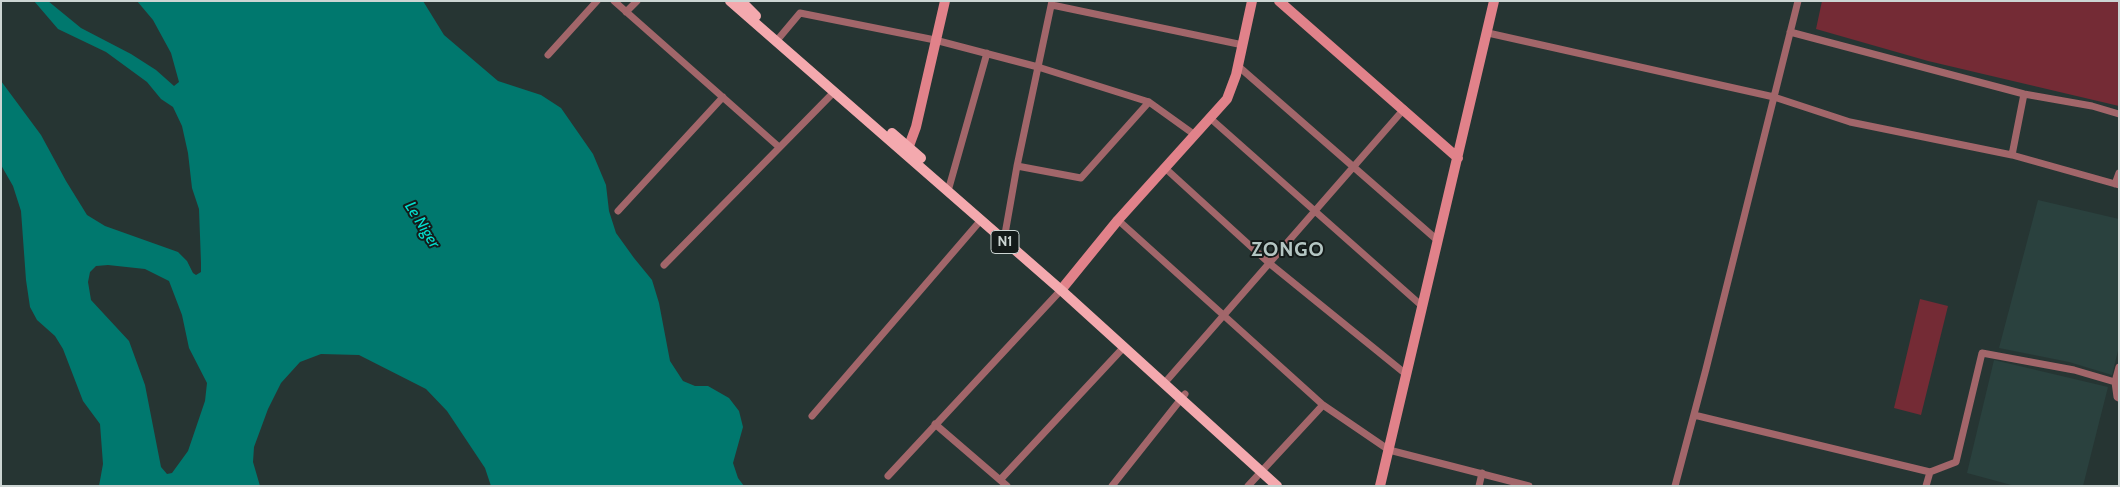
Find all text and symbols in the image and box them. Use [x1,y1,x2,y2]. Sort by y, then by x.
water label: Le Niger [400,198,444,252]
road number: N1 [991,230,1019,253]
district label: ZONGO [1251,238,1325,262]

